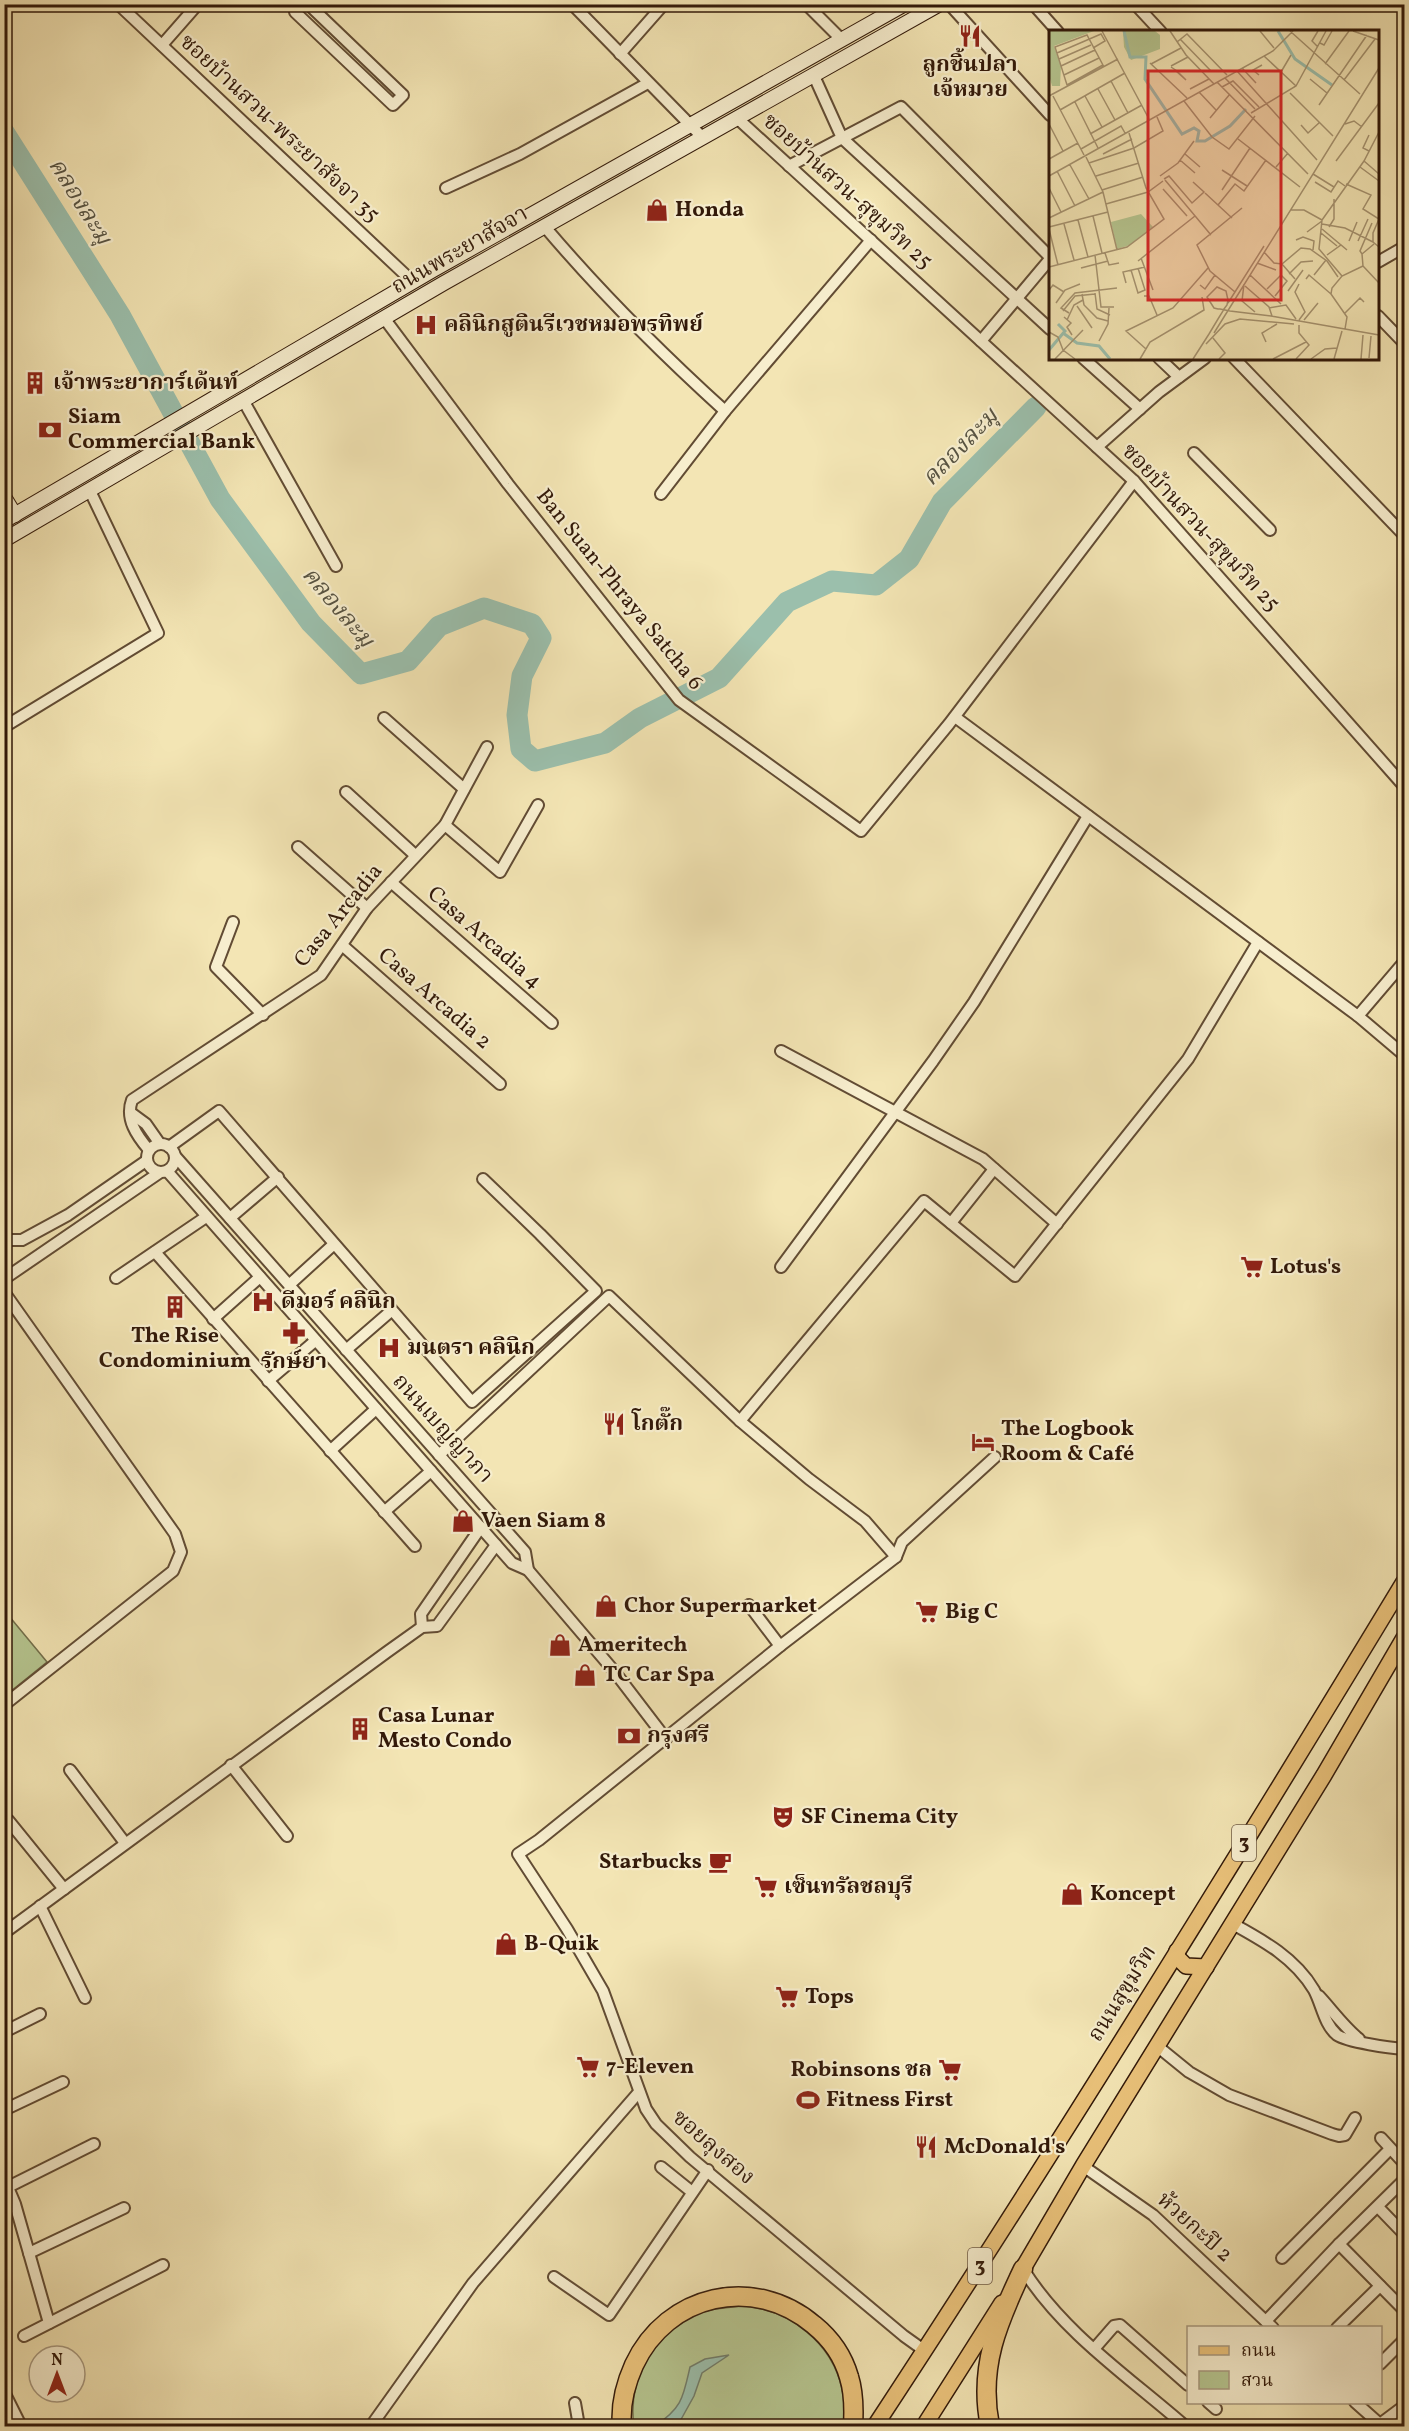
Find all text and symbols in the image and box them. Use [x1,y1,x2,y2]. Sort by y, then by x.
restaurant icon: ลูกชิ้นปลา เจ้หมวย [957,23,983,49]
street label: ซอยบ้านสวน-พระยาสัจจา 35 [172,28,386,230]
inset map [1049,30,1379,360]
place label: ลูกชิ้นปลา เจ้หมวย [922,47,1018,106]
street label: ซอยบ้านสวน-สุขุมวิท 25 [755,107,939,277]
water label: คลองละมุ [39,152,120,253]
place label: Honda [675,195,744,226]
shop icon: Honda [644,197,670,223]
street label: ถนนพระยาสัจจา [386,199,534,303]
place label: คลินิกสูตินรีเวชหมอพรทิพย์ [444,310,704,341]
hospital icon: คลินิกสูตินรีเวชหมอพรทิพย์ [413,312,439,338]
place label: เจ้าพระยาการ์เด้นท์ [53,368,239,399]
building icon: เจ้าพระยาการ์เด้นท์ [22,370,48,396]
water label: คลองละมุ [915,400,1008,495]
place label: Siam Commercial Bank [68,402,255,458]
bank icon: Siam Commercial Bank [37,417,63,443]
street label: ซอยบ้านสวน-สุขุมวิท 25 [1114,437,1286,619]
street label: Ban Suan-Phraya Satcha 6 [528,483,710,697]
water label: คลองละมุ [293,560,382,657]
street label: Casa Arcadia [287,857,391,975]
street label: Casa Arcadia 4 [420,879,548,997]
street label: Casa Arcadia 2 [370,941,498,1057]
place label: Lotus's [1270,1252,1341,1283]
supermarket icon: Lotus's [1239,1254,1265,1280]
place label: ดีมอร์ คลินิก [281,1287,396,1318]
hospital icon: ดีมอร์ คลินิก [250,1289,276,1315]
building icon: The Rise Condominium [162,1294,188,1320]
pharmacy icon: รักษ์ยา [281,1320,307,1346]
place label: The Rise Condominium [99,1321,251,1377]
place label: มนตรา คลินิก [407,1333,535,1364]
hospital icon: มนตรา คลินิก [376,1335,402,1361]
place label: รักษ์ยา [261,1347,327,1378]
street label: ถนนเบญญาภา [384,1367,500,1491]
place label: โกตั๊ก [631,1406,683,1440]
restaurant icon: โกตั๊ก [601,1411,627,1437]
place label: The Logbook Room & Café [1001,1414,1134,1470]
hotel icon: The Logbook Room & Café [970,1429,996,1455]
place label: Vaen Siam 8 [481,1506,606,1537]
shop icon: Vaen Siam 8 [450,1508,476,1534]
place label: Chor Supermarket [624,1591,817,1622]
shop icon: Chor Supermarket [593,1593,619,1619]
place label: Big C [945,1597,998,1628]
supermarket icon: Big C [914,1599,940,1625]
place label: Ameritech [578,1630,688,1661]
shop icon: Ameritech [547,1632,573,1658]
place label: TC Car Spa [603,1660,715,1691]
shop icon: TC Car Spa [572,1662,598,1688]
place label: Casa Lunar Mesto Condo [378,1701,512,1757]
building icon: Casa Lunar Mesto Condo [347,1716,373,1742]
place label: กรุงศรี [647,1721,709,1752]
bank icon: กรุงศรี [616,1723,642,1749]
place label: SF Cinema City [801,1802,959,1833]
theatre icon: SF Cinema City [770,1804,796,1830]
road number: 3 [1232,1825,1256,1861]
place label: Starbucks [599,1847,702,1878]
cafe icon: Starbucks [707,1849,733,1875]
place label: เซ็นทรัลชลบุรี [784,1872,912,1903]
supermarket icon: เซ็นทรัลชลบุรี [753,1874,779,1900]
place label: Koncept [1090,1879,1175,1910]
shop icon: Koncept [1059,1881,1085,1907]
place label: B-Quik [524,1929,599,1960]
shop icon: B-Quik [493,1931,519,1957]
street label: ถนนสุขุมวิท [1081,1940,1165,2048]
place label: Tops [805,1982,854,2013]
supermarket icon: Tops [774,1984,800,2010]
place label: 7-Eleven [606,2052,694,2083]
supermarket icon: 7-Eleven [575,2054,601,2080]
place label: Robinsons ชล [791,2055,932,2086]
supermarket icon: Robinsons ชล [937,2057,963,2083]
place label: Fitness First [826,2085,953,2116]
sports icon: Fitness First [795,2087,821,2113]
street label: ซอยลุงสอง [665,2103,761,2193]
place label: McDonald's [944,2132,1065,2163]
restaurant icon: McDonald's [913,2134,939,2160]
street label: ห้วยกะปิ 2 [1149,2186,1239,2270]
road number: 3 [968,2248,992,2284]
legend [1187,2326,1382,2404]
text: ถนน [1241,2339,1276,2364]
north arrow [27,2344,87,2404]
text: N [51,2350,63,2372]
text: สวน [1241,2369,1273,2394]

